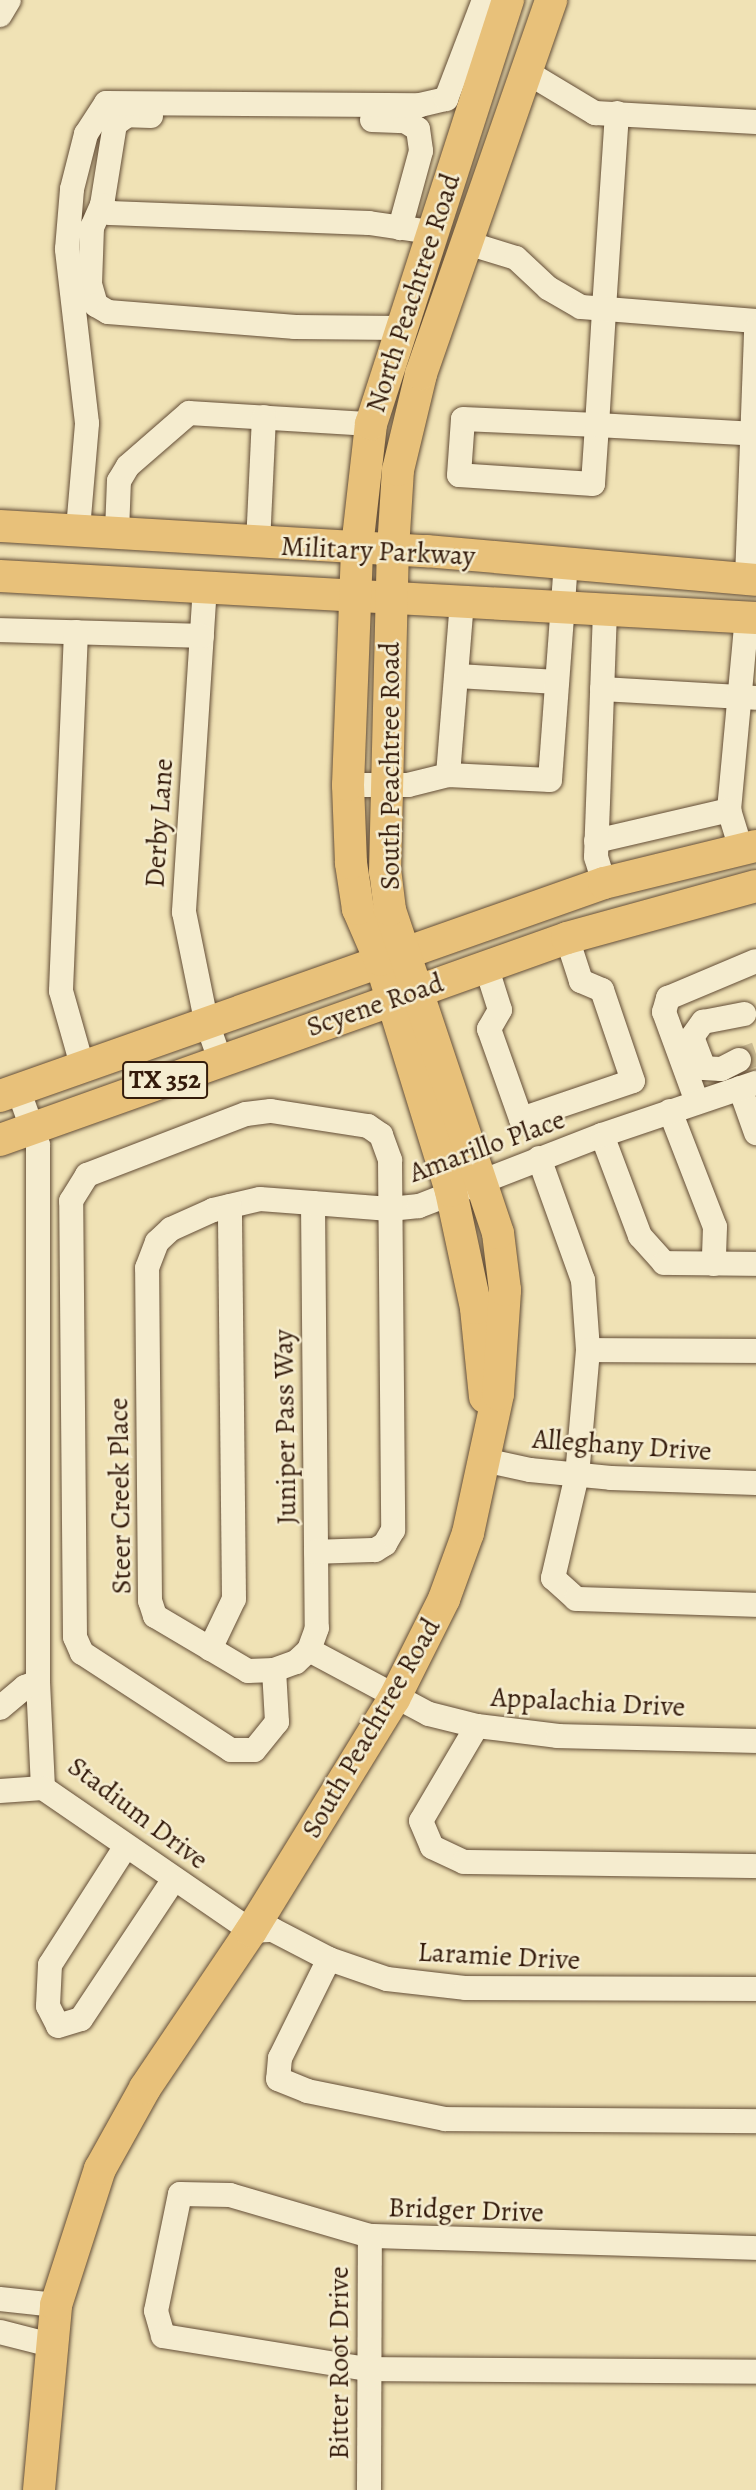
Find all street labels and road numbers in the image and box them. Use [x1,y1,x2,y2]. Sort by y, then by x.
street label: North Peachtree Road [359,169,467,417]
street label: Military Parkway [280,529,476,573]
street label: South Peachtree Road [373,642,407,890]
street label: Derby Lane [138,757,180,889]
street label: Scyene Road [302,966,448,1044]
road number: TX 352 [121,1058,209,1102]
street label: Amarillo Place [405,1102,569,1190]
street label: Juniper Pass Way [266,1329,304,1525]
street label: Steer Creek Place [101,1397,139,1595]
street label: Alleghany Drive [531,1422,713,1468]
street label: South Peachtree Road [294,1612,448,1844]
street label: Appalachia Drive [490,1680,686,1724]
street label: Stadium Drive [61,1749,215,1877]
street label: Laramie Drive [417,1935,581,1977]
street label: Bridger Drive [388,2190,544,2230]
street label: Bitter Root Drive [322,2266,356,2460]

